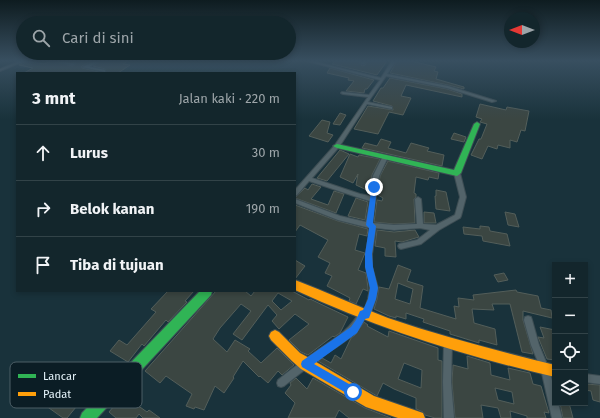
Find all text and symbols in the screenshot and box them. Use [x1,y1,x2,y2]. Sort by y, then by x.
north arrow [504,12,540,48]
search box [16,16,296,60]
icon: search [30,27,52,49]
text: Cari di sini [62,29,134,47]
text: 3 mnt [32,88,76,109]
text: Jalan kaki · 220 m [179,91,280,106]
icon: ahead [32,142,54,164]
text: Lurus [70,144,108,162]
text: 30 m [252,145,280,160]
route end [365,178,383,196]
icon: right [32,198,54,220]
text: Belok kanan [70,200,154,218]
text: 190 m [246,201,280,216]
icon: arrive [32,254,54,276]
text: Tiba di tujuan [70,256,164,274]
map controls [552,262,588,406]
button: + [552,262,588,298]
button: − [552,298,588,334]
button: locate [552,334,588,370]
legend [10,362,142,408]
text: Lancar [43,370,77,383]
button: layers [552,370,588,406]
route start [344,383,362,401]
text: Padat [43,388,71,401]

